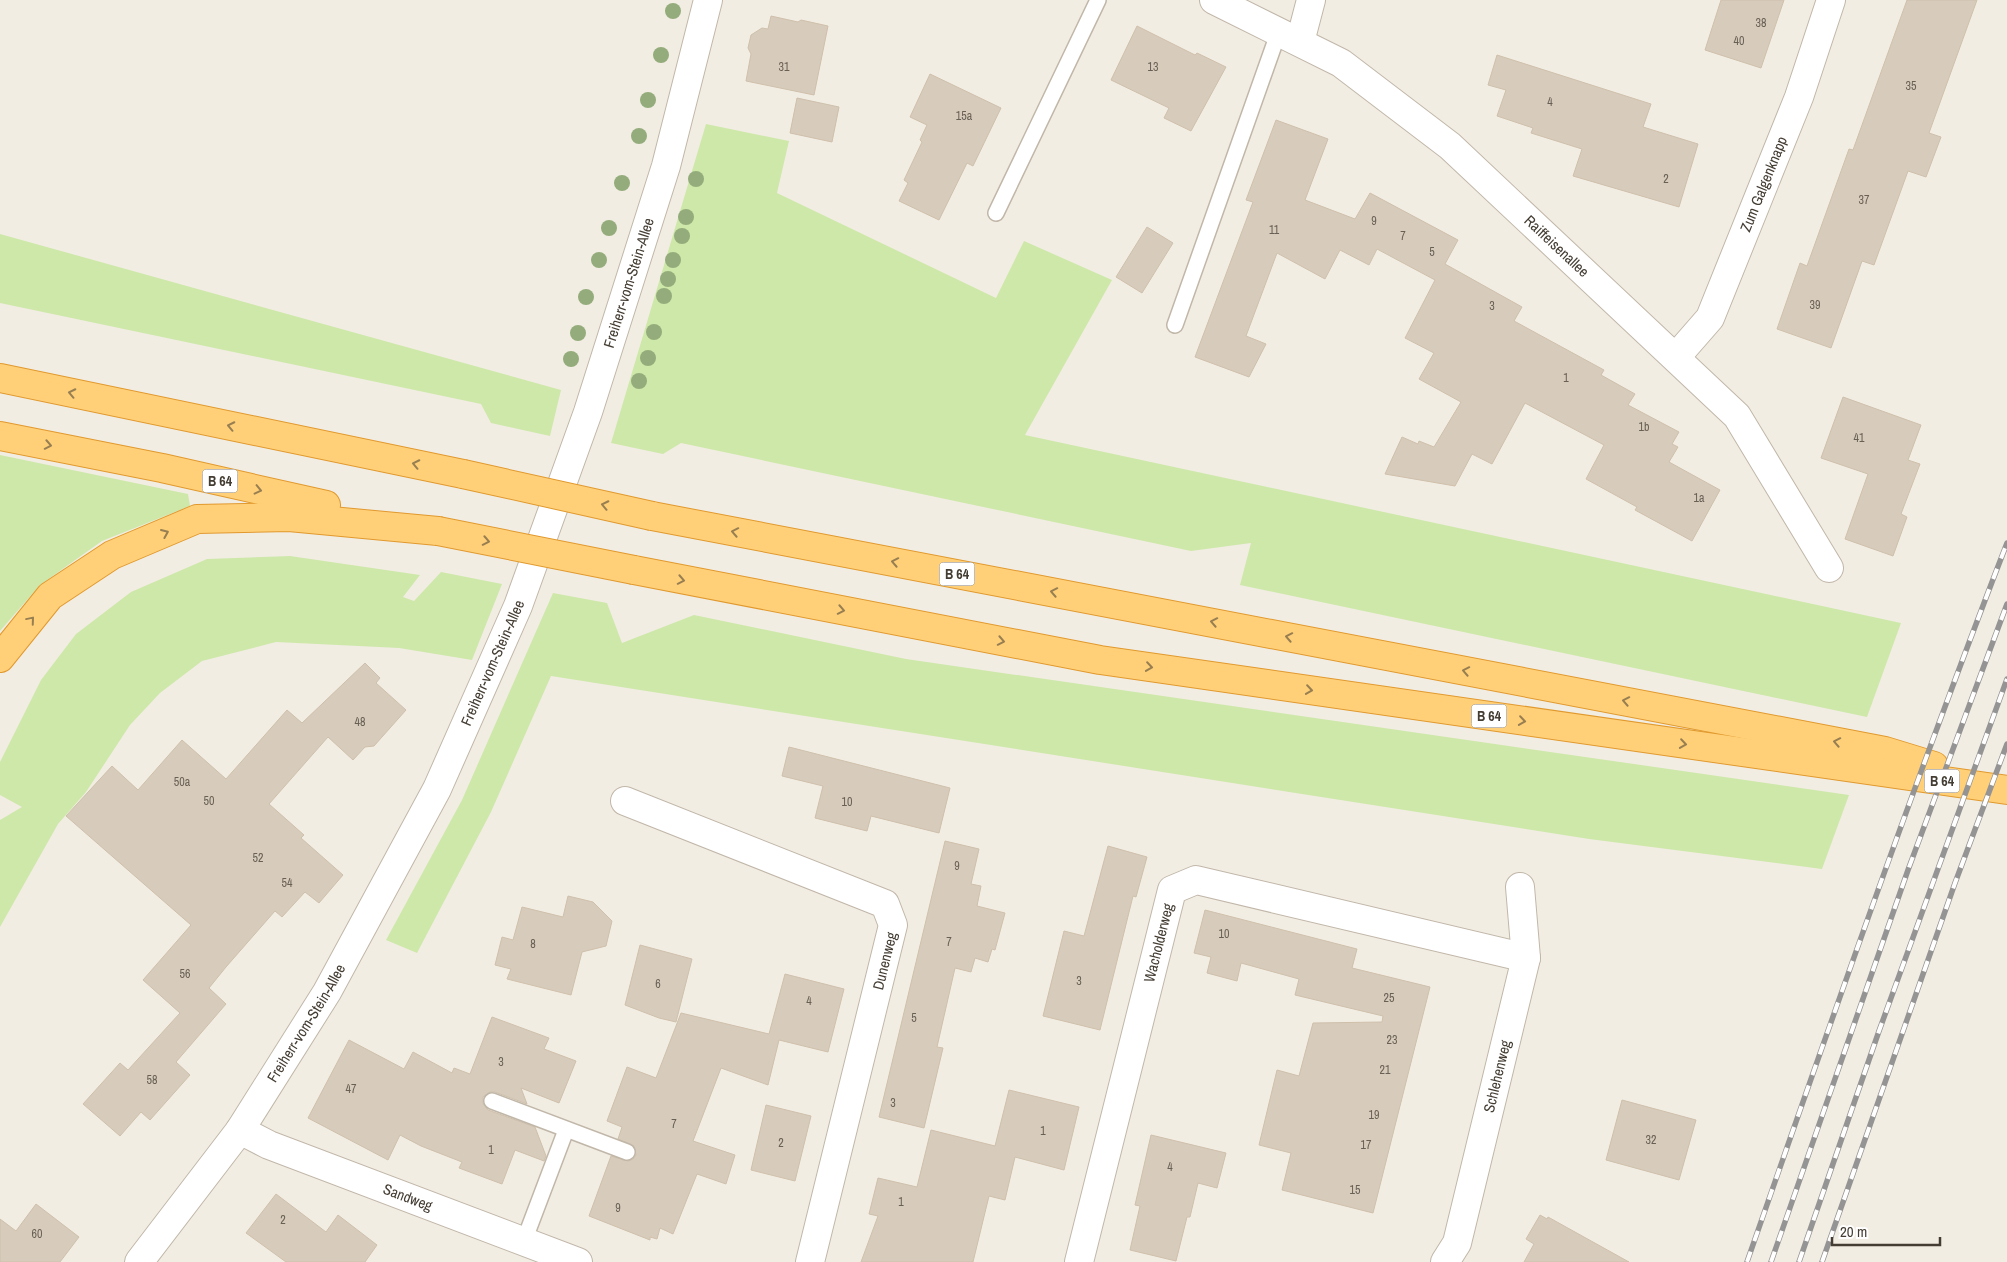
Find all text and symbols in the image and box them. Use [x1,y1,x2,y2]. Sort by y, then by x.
house number: 38 [1756,15,1766,31]
house number: 40 [1734,33,1744,49]
house number: 31 [779,59,790,75]
house number: 13 [1148,59,1158,75]
house number: 35 [1906,78,1917,94]
house number: 4 [1547,94,1553,110]
house number: 15a [956,108,973,124]
street label: Zum Galgenknapp [1735,133,1792,235]
house number: 2 [1663,171,1669,187]
house number: 37 [1859,192,1870,208]
street label: Raiffeisenallee [1520,210,1594,282]
house number: 9 [1371,213,1377,229]
street label: Freiherr-vom-Stein-Allee [598,215,659,351]
house number: 11 [1269,222,1280,238]
house number: 7 [1400,228,1406,244]
house number: 5 [1429,244,1435,260]
house number: 39 [1810,297,1820,313]
house number: 3 [1489,298,1495,314]
house number: 1 [1563,370,1569,386]
one-way arrow [67,388,76,399]
house number: 1b [1639,419,1649,435]
one-way arrow [226,422,235,432]
house number: 41 [1854,430,1865,446]
one-way arrow [43,440,52,450]
one-way arrow [411,460,420,470]
road number: B 64 [202,470,238,492]
one-way arrow [254,484,263,495]
house number: 1a [1694,490,1705,506]
one-way arrow [600,500,609,511]
one-way arrow [731,527,740,537]
one-way arrow [160,528,169,539]
one-way arrow [482,535,491,545]
one-way arrow [890,557,899,567]
road number: B 64 [940,562,974,586]
one-way arrow [677,574,686,584]
one-way arrow [1050,587,1059,598]
street label: Freiherr-vom-Stein-Allee [455,597,529,729]
one-way arrow [837,605,845,615]
one-way arrow [25,616,34,625]
one-way arrow [1210,618,1219,628]
one-way arrow [1285,632,1294,642]
one-way arrow [996,635,1005,646]
one-way arrow [1145,661,1153,672]
one-way arrow [1462,666,1470,676]
one-way arrow [1306,684,1314,695]
one-way arrow [1621,697,1630,707]
road number: B 64 [1472,704,1506,728]
house number: 48 [355,714,365,730]
one-way arrow [1519,715,1527,726]
one-way arrow [1832,737,1841,748]
one-way arrow [1679,738,1687,749]
road number: B 64 [1924,769,1960,792]
house number: 50a [174,774,191,790]
house number: 50 [204,793,214,809]
house number: 10 [842,794,852,810]
house number: 52 [253,850,263,866]
house number: 9 [954,858,960,874]
house number: 54 [282,875,293,891]
street label: Wacholderweg [1138,901,1178,985]
house number: 10 [1219,926,1229,942]
street label: Dunenweg [867,930,902,992]
house number: 7 [946,934,952,950]
house number: 8 [530,936,536,952]
street label: Freiherr-vom-Stein-Allee [262,960,350,1086]
house number: 56 [180,966,190,982]
house number: 3 [1076,973,1082,989]
house number: 6 [655,976,661,992]
house number: 25 [1384,990,1395,1006]
house number: 4 [806,993,812,1009]
house number: 5 [911,1010,917,1026]
house number: 23 [1387,1032,1397,1048]
street label: Schlehenweg [1478,1038,1516,1115]
house number: 3 [498,1054,504,1070]
house number: 21 [1380,1062,1391,1078]
house number: 58 [147,1072,157,1088]
house number: 47 [346,1081,357,1097]
house number: 3 [890,1095,896,1111]
house number: 19 [1369,1107,1379,1123]
house number: 7 [671,1116,677,1132]
house number: 1 [1040,1123,1046,1139]
house number: 32 [1646,1132,1656,1148]
house number: 2 [778,1135,784,1151]
house number: 17 [1361,1137,1372,1153]
house number: 1 [488,1142,494,1158]
house number: 4 [1167,1159,1173,1175]
street label: Sandweg [380,1178,436,1216]
house number: 15 [1350,1182,1361,1198]
house number: 1 [898,1194,904,1210]
house number: 9 [615,1200,621,1216]
house number: 2 [280,1212,286,1228]
scale bar [1832,1214,1940,1246]
text: 20 m [1840,1221,1867,1242]
house number: 60 [32,1226,42,1242]

